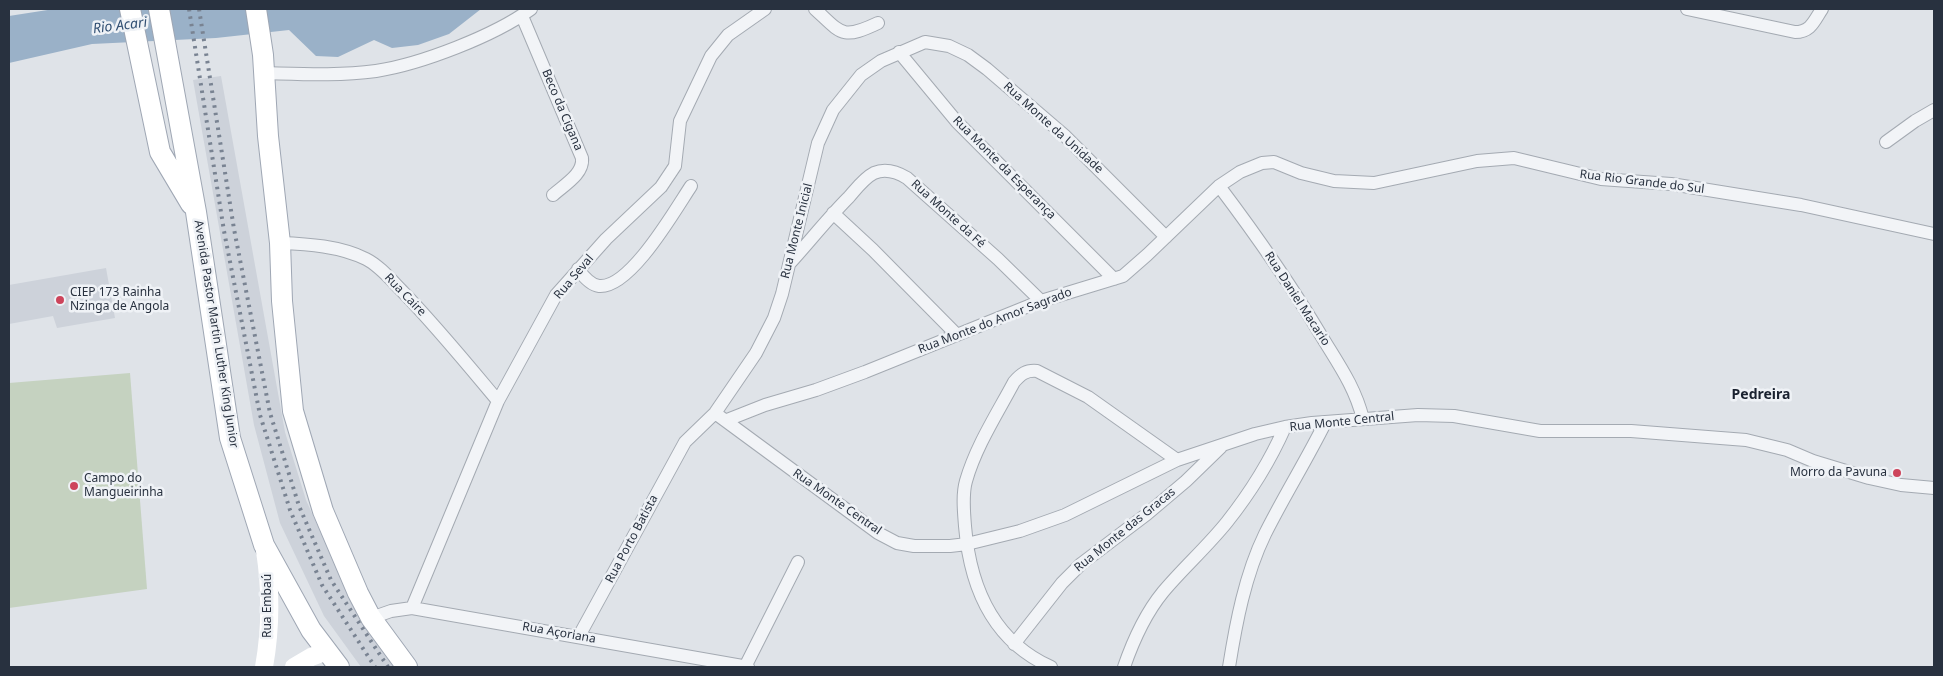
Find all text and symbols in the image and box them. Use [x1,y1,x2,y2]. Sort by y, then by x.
water label: Rio Acari [92,14,148,38]
street label: Beco da Cigana [538,67,586,153]
street label: Rua Monte da Unidade [1000,79,1106,177]
street label: Rua Monte da Esperança [950,114,1058,222]
street label: Rua Rio Grande do Sul [1579,167,1705,197]
street label: Rua Monte da Fé [908,177,988,251]
street label: Rua Monte Inicial [778,182,816,280]
street label: Avenida Pastor Martin Luther King Junior [191,219,241,449]
street label: Rua Daniel Macario [1261,249,1333,349]
street label: Rua Seval [551,252,597,302]
street label: Rua Caire [381,271,429,319]
street label: Rua Monte do Amor Sagrado [916,285,1074,357]
place label: CIEP 173 Rainha Nzinga de Angola [70,286,169,314]
marker: CIEP 173 Rainha Nzinga de Angola [54,294,66,306]
district label: Pedreira [1732,387,1790,403]
street label: Rua Monte Central [1289,409,1395,435]
street label: Rua Monte Central [790,466,884,538]
place label: Morro da Pavuna [1790,466,1887,480]
marker: Morro da Pavuna [1891,467,1903,479]
place label: Campo do Mangueirinha [84,472,163,500]
marker: Campo do Mangueirinha [68,480,80,492]
street label: Rua Monte das Gracas [1072,485,1178,575]
street label: Rua Porto Batista [603,492,661,586]
street label: Rua Embaú [261,574,275,638]
street label: Rua Açoriana [521,619,597,647]

